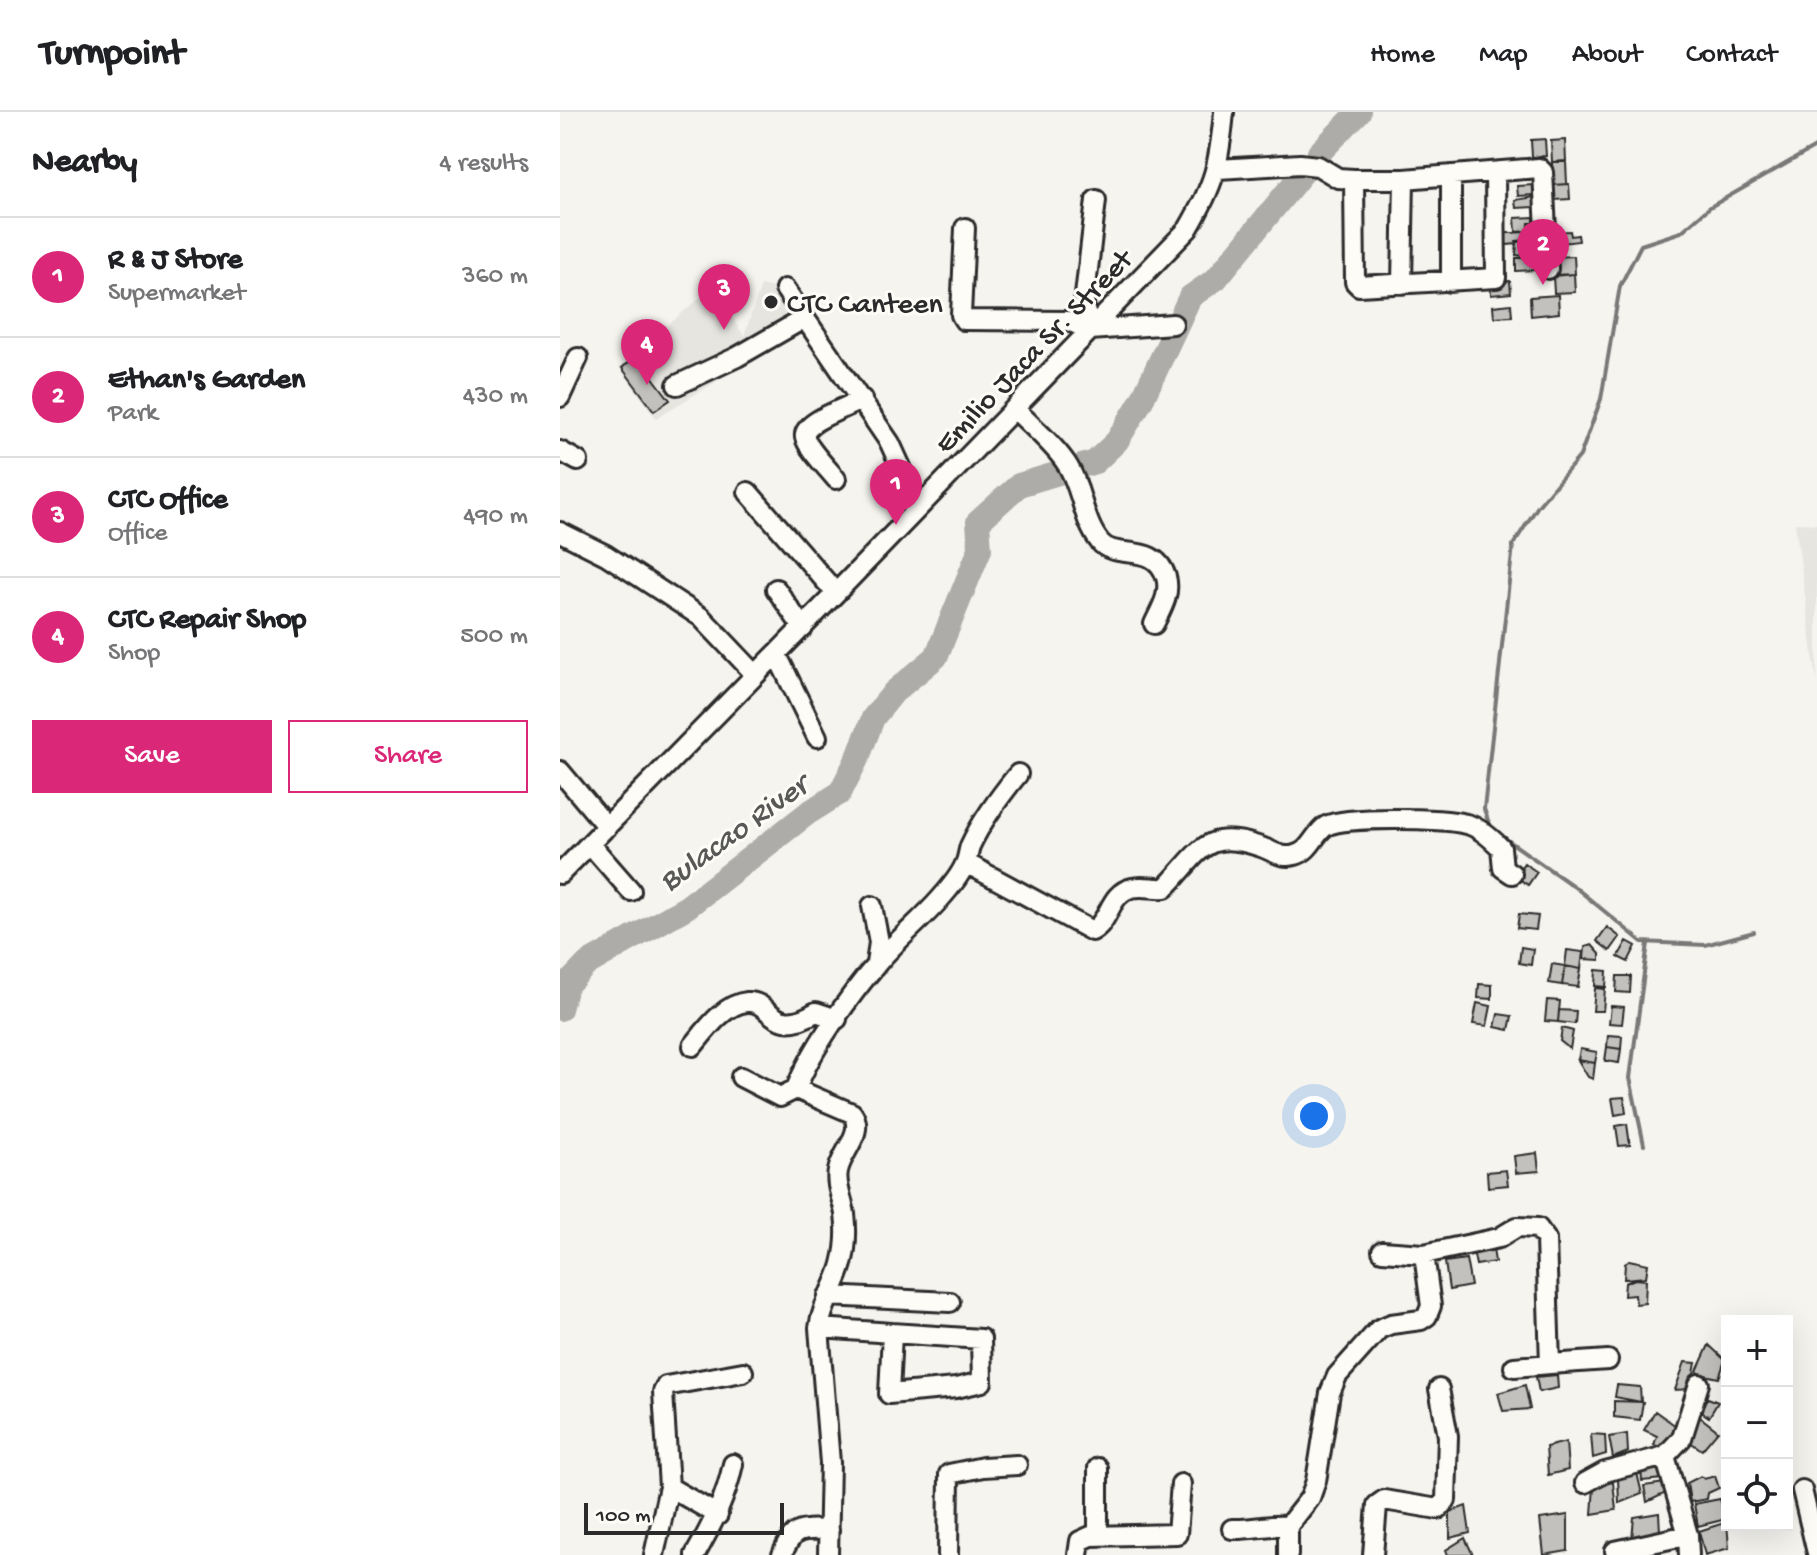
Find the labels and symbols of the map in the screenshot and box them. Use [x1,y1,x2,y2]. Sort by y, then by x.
pin: 2 [1517,219,1569,285]
street label: Emilio Jaca Sr. Street [929,242,1143,462]
pin: 3 [698,264,750,330]
place label: CTC Canteen [787,289,943,324]
marker: CTC Canteen [762,293,780,311]
pin: 4 [621,319,673,385]
pin: 1 [870,459,922,525]
water label: Bulacao River [653,765,821,902]
your location [1294,1096,1334,1136]
scale bar [584,1499,784,1535]

